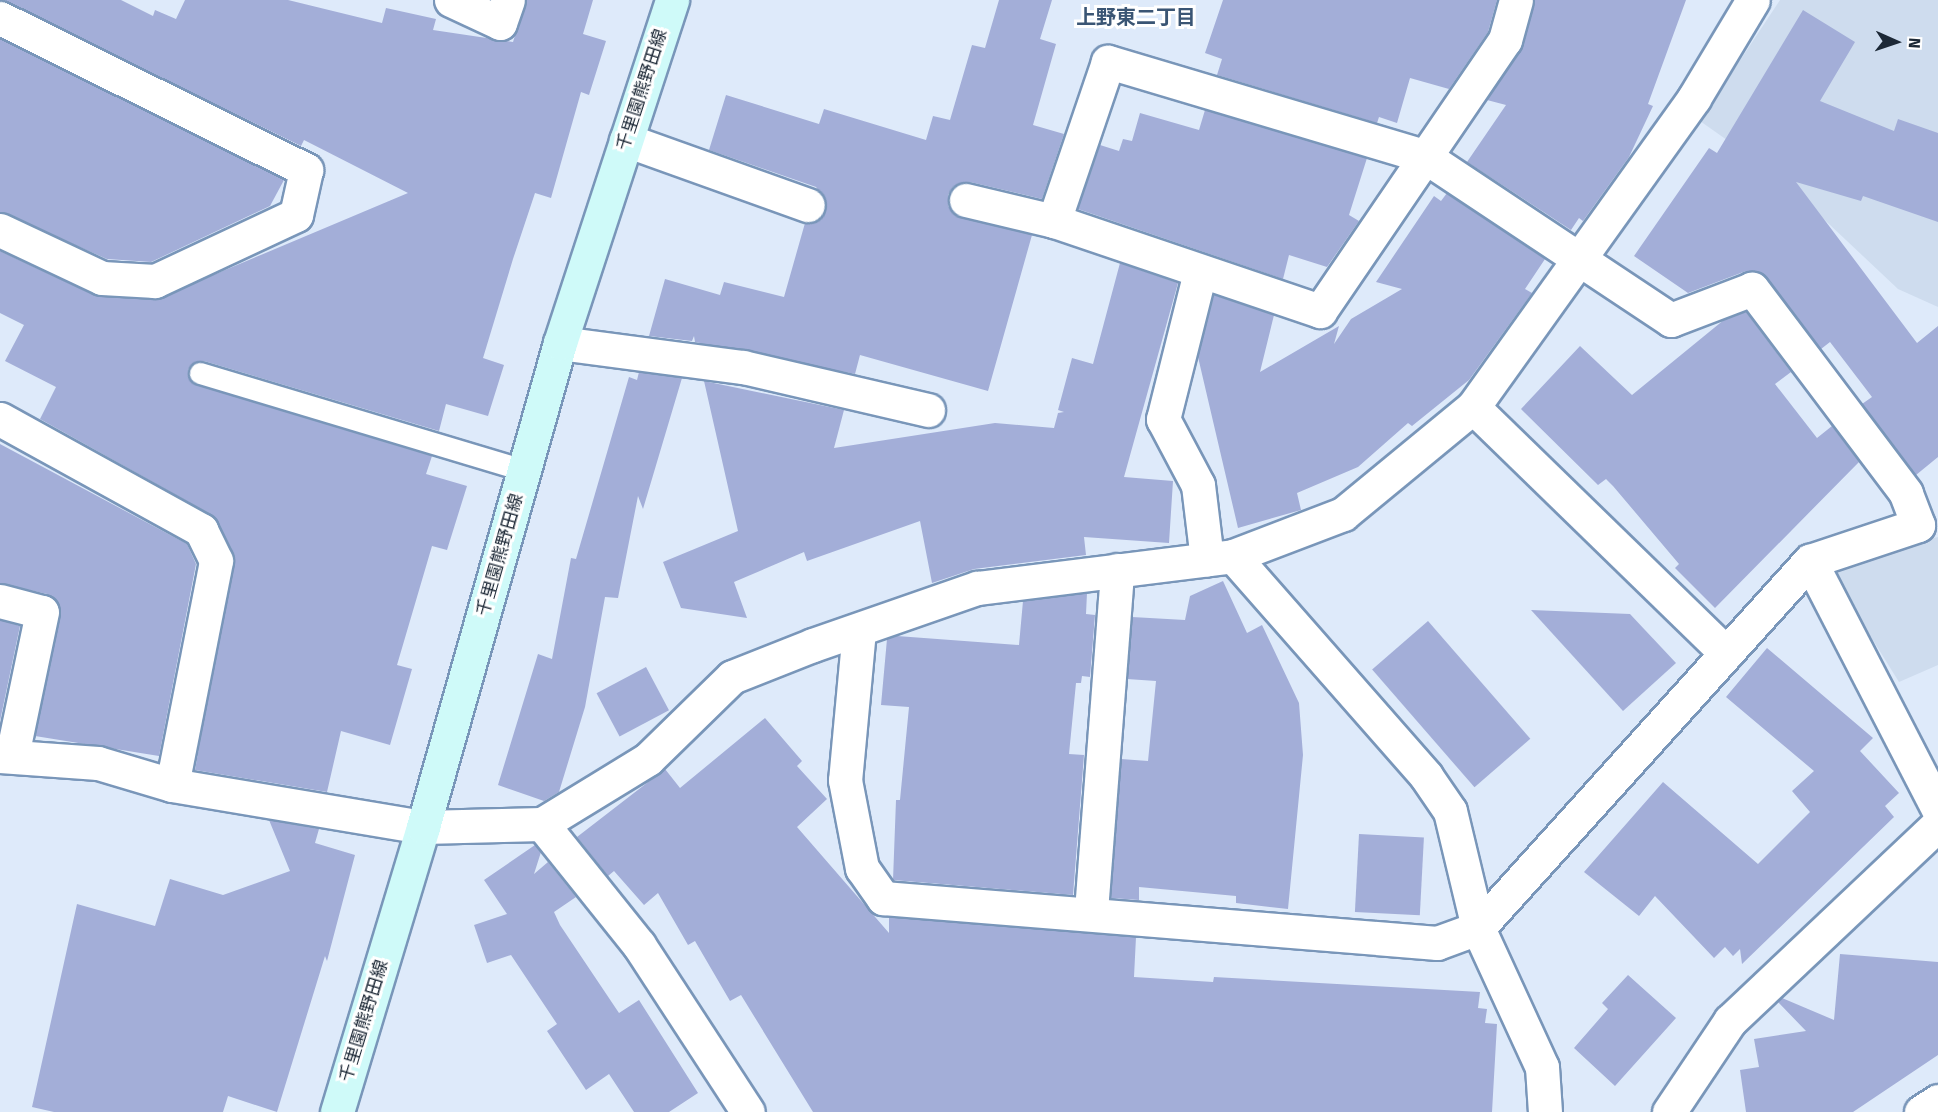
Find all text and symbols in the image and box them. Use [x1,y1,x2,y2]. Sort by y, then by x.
district label: 上野東二丁目 [1076,5,1196,29]
north arrow [1866,12,1926,72]
street label: 千里園熊野田線 [612,27,672,153]
text: N [1905,37,1924,49]
street label: 千里園熊野田線 [472,491,528,619]
street label: 千里園熊野田線 [335,958,393,1084]

